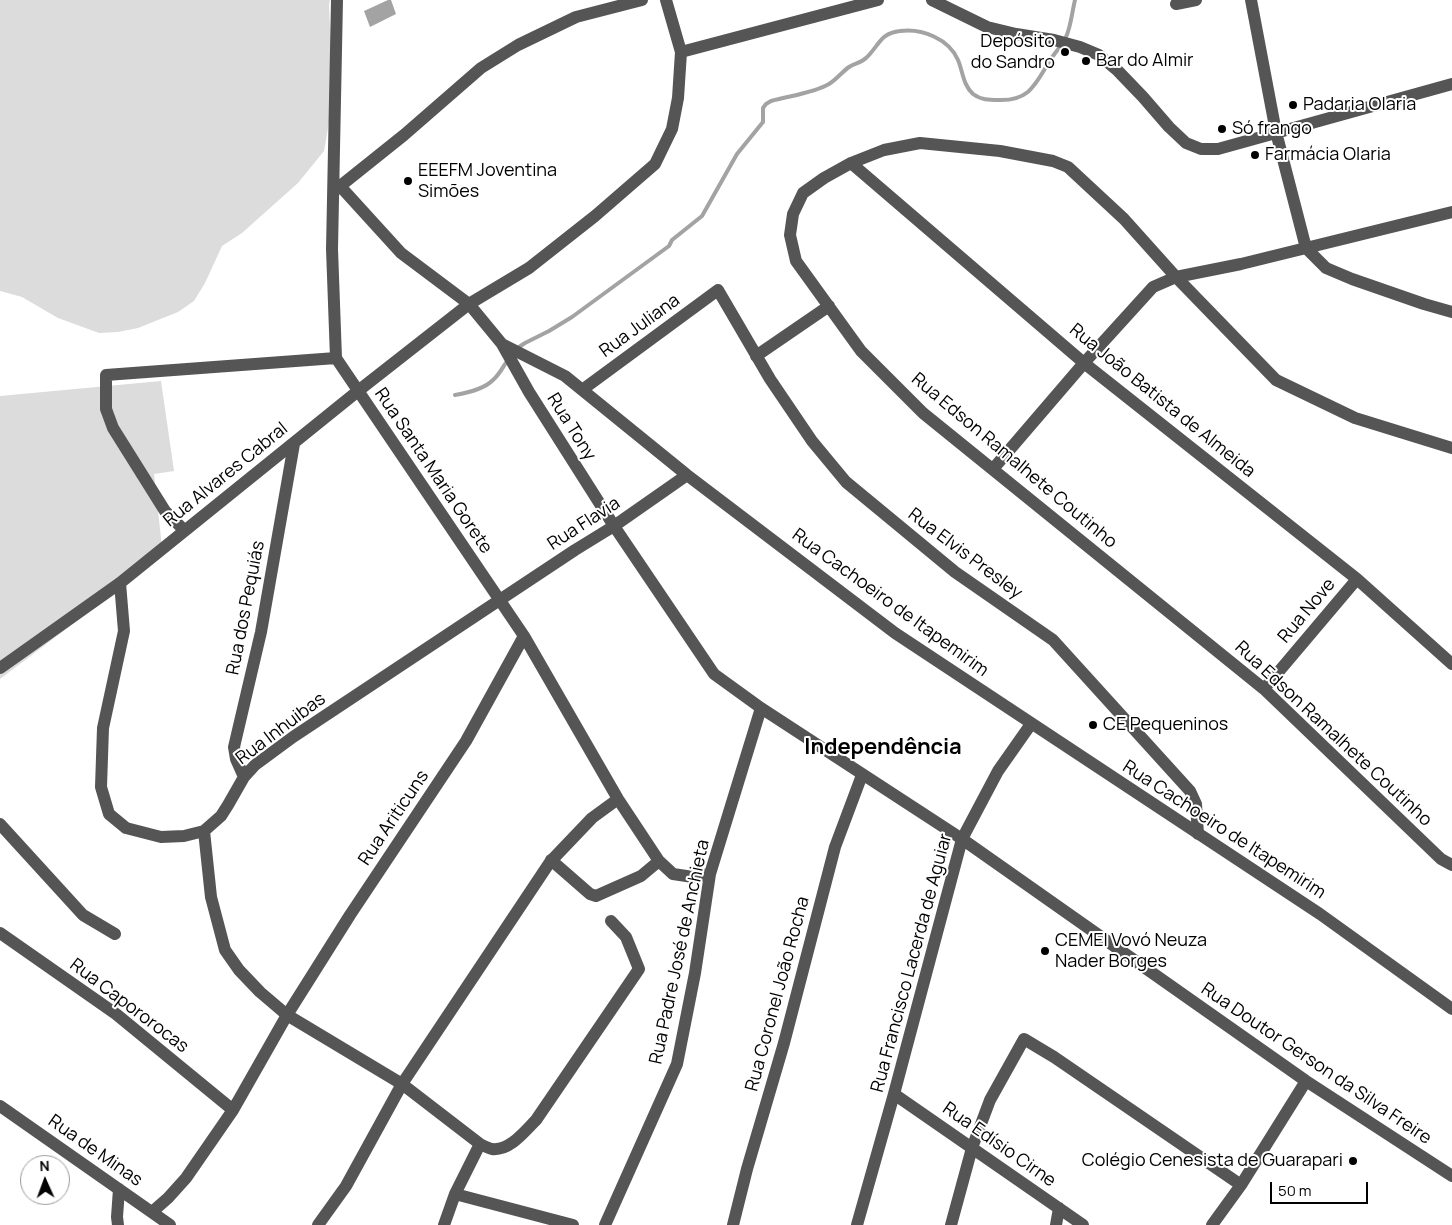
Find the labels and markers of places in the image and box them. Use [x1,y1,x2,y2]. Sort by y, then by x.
place label: Depósito do Sandro [971,31,1055,74]
marker: Depósito do Sandro [1059,46,1071,58]
place label: Bar do Almir [1096,50,1194,72]
marker: Bar do Almir [1080,55,1092,67]
place label: Padaria Olaria [1303,94,1416,116]
marker: Padaria Olaria [1287,99,1299,111]
place label: Só frango [1232,118,1312,140]
marker: Só frango [1216,123,1228,135]
place label: Farmácia Olaria [1265,144,1391,166]
marker: Farmácia Olaria [1249,149,1261,161]
place label: EEEFM Joventina Simões [418,160,557,202]
marker: EEEFM Joventina Simões [402,175,414,187]
place label: CE Pequeninos [1103,714,1228,736]
marker: CE Pequeninos [1087,719,1099,731]
place label: CEMEI Vovó Neuza Nader Borges [1055,930,1207,972]
marker: CEMEI Vovó Neuza Nader Borges [1039,945,1051,957]
place label: Colégio Cenesista de Guarapari [1082,1150,1343,1172]
marker: Colégio Cenesista de Guarapari [1347,1155,1359,1167]

